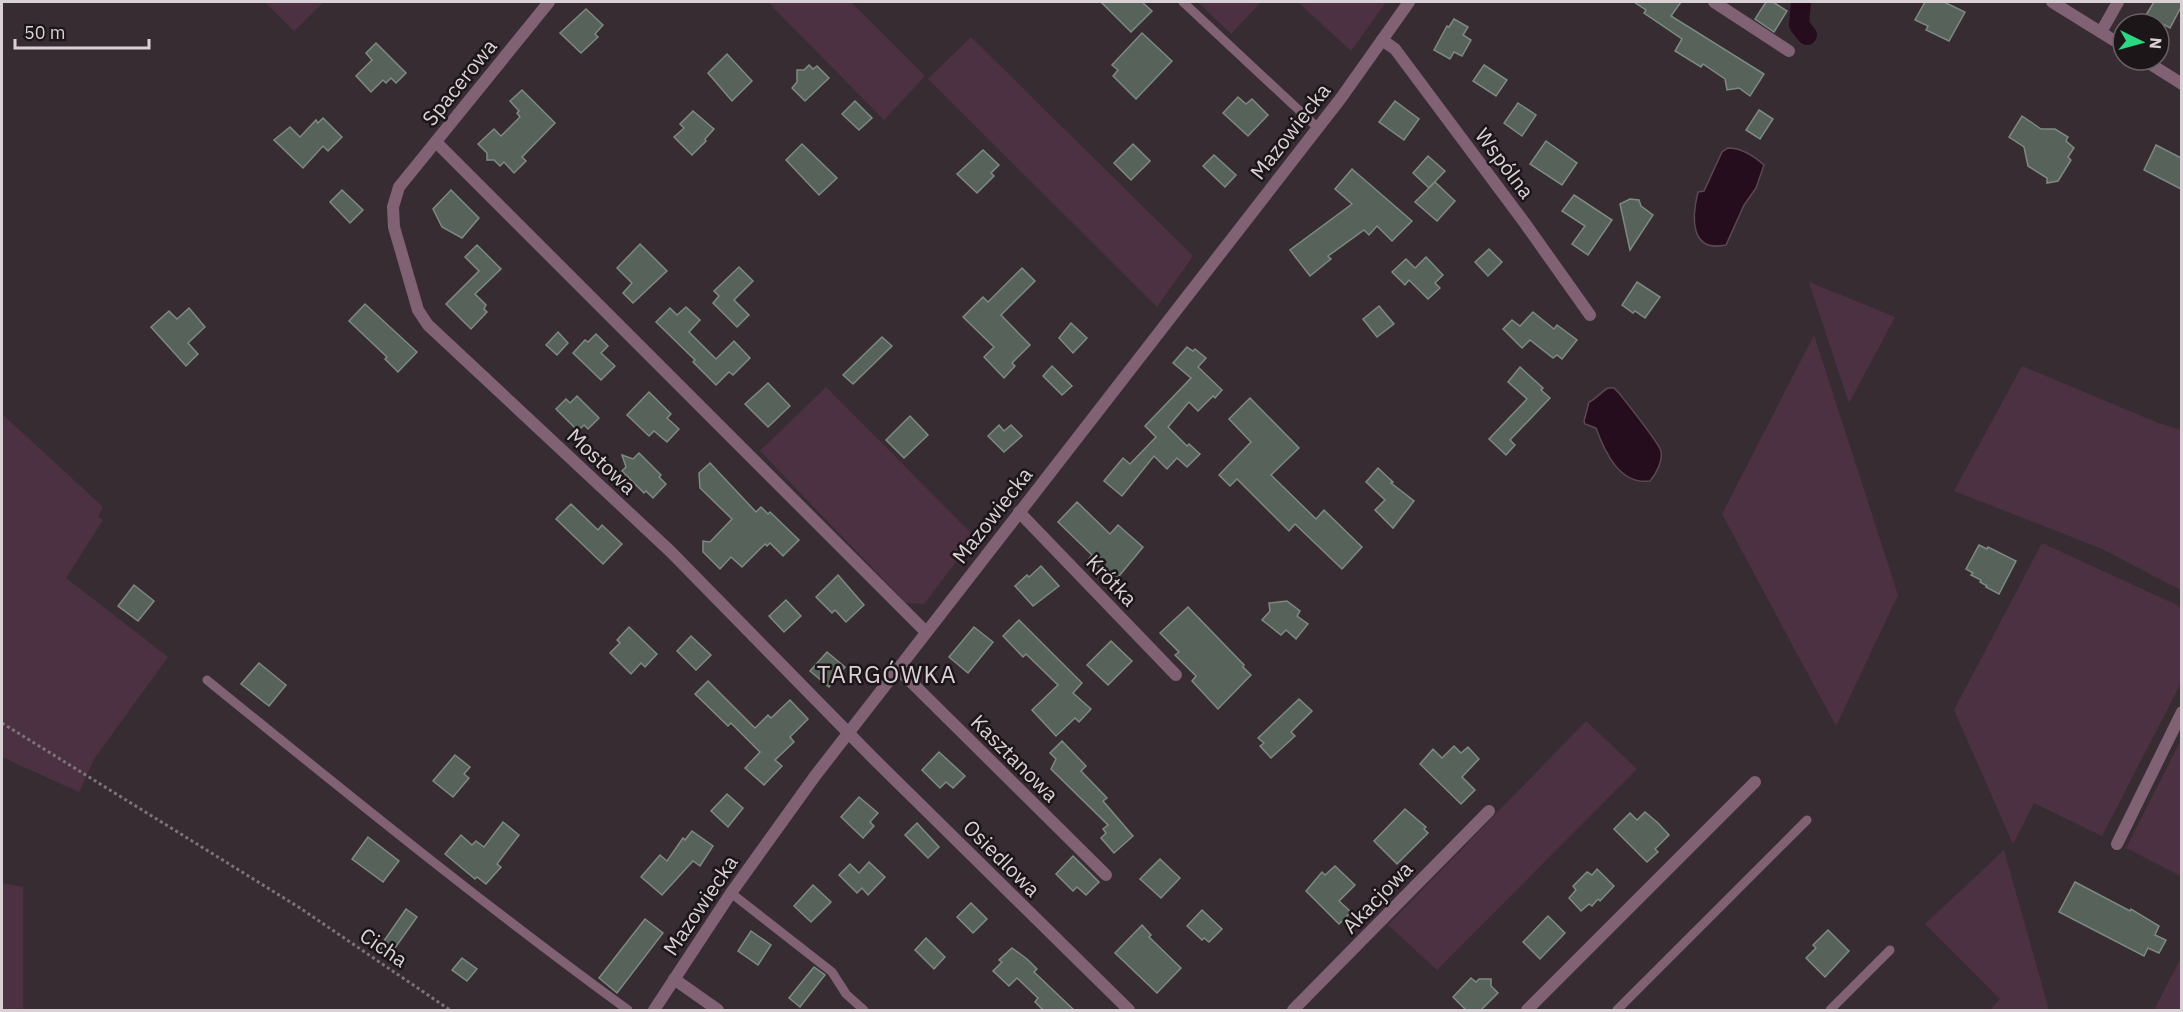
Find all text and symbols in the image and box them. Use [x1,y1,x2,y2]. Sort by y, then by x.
scale bar [15,12,148,50]
north arrow [2111,12,2171,72]
text: 50 m [24,21,66,44]
street label: Spacerowa [415,33,503,131]
text: N [2145,37,2166,50]
street label: Mazowiecka [1244,77,1336,185]
street label: Wspólna [1469,122,1541,204]
street label: Mostowa [561,422,643,500]
street label: Mazowiecka [946,461,1038,569]
street label: Krótka [1080,548,1144,612]
district label: TARGÓWKA [817,658,957,690]
street label: Kasztanowa [965,708,1065,808]
street label: Osiedlowa [957,813,1047,903]
street label: Mazowiecka [656,849,744,961]
street label: Akacjowa [1336,855,1418,939]
street label: Cicha [355,921,413,973]

